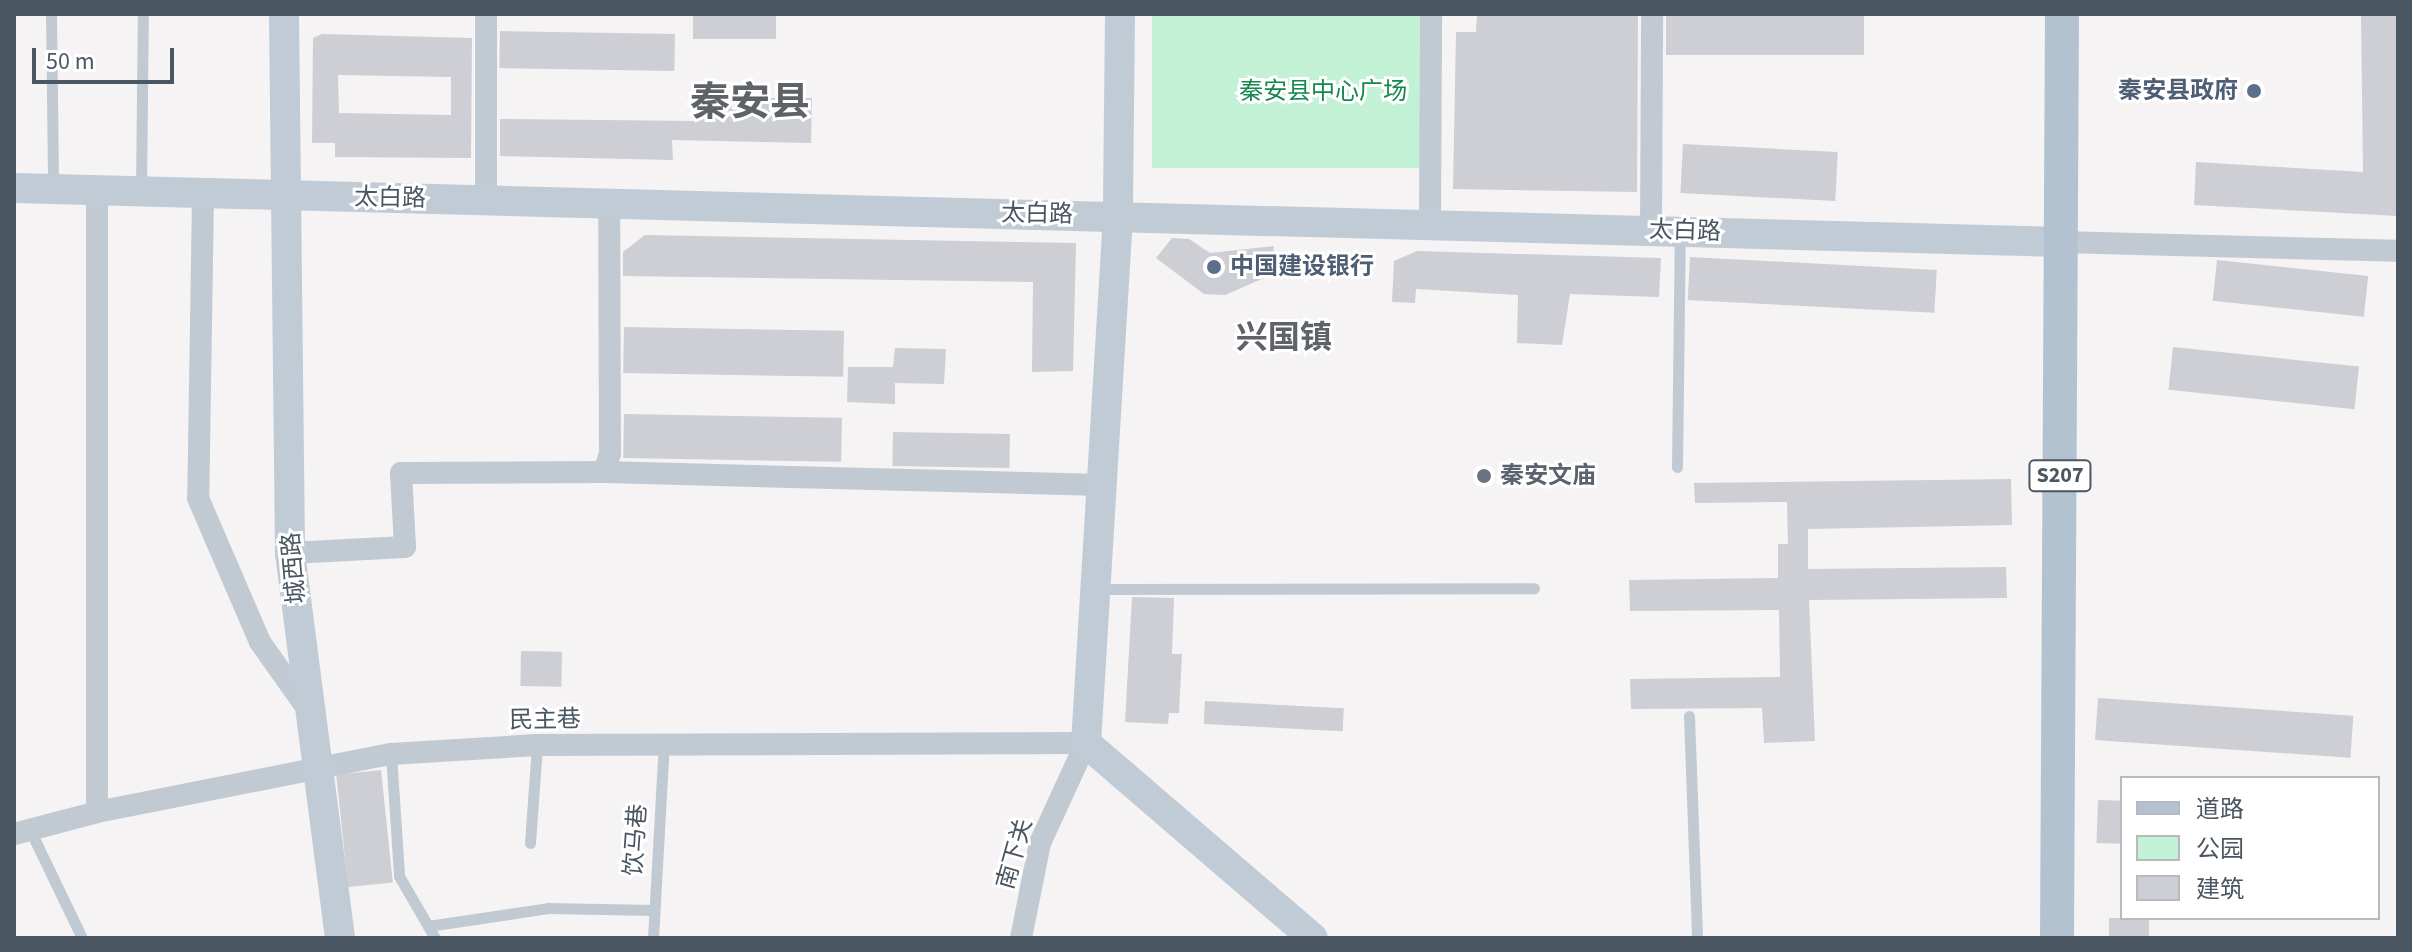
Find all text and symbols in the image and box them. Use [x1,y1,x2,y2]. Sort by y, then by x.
scale bar [36,32,178,82]
text: 50 m [46,44,95,79]
place label: 秦安县政府 [2118,77,2238,105]
park label: 秦安县中心广场 [1239,78,1407,106]
district label: 秦安县 [690,79,810,127]
marker: 秦安县政府 [2245,82,2263,100]
street label: 太白路 [354,183,426,213]
street label: 太白路 [1001,199,1073,229]
street label: 太白路 [1649,215,1721,247]
place label: 中国建设银行 [1230,253,1374,281]
marker: 中国建设银行 [1205,258,1223,276]
district label: 兴国镇 [1236,319,1332,357]
road number: S207 [2028,458,2092,494]
place label: 秦安文庙 [1500,462,1596,490]
marker: 秦安文庙 [1475,467,1493,485]
street label: 城西路 [277,531,311,605]
street label: 民主巷 [509,705,581,735]
legend [2120,776,2380,920]
text: 道路 [2196,792,2244,827]
street label: 饮马巷 [619,803,653,877]
street label: 南下关 [991,815,1039,893]
text: 公园 [2196,832,2244,867]
text: 建筑 [2196,872,2244,907]

